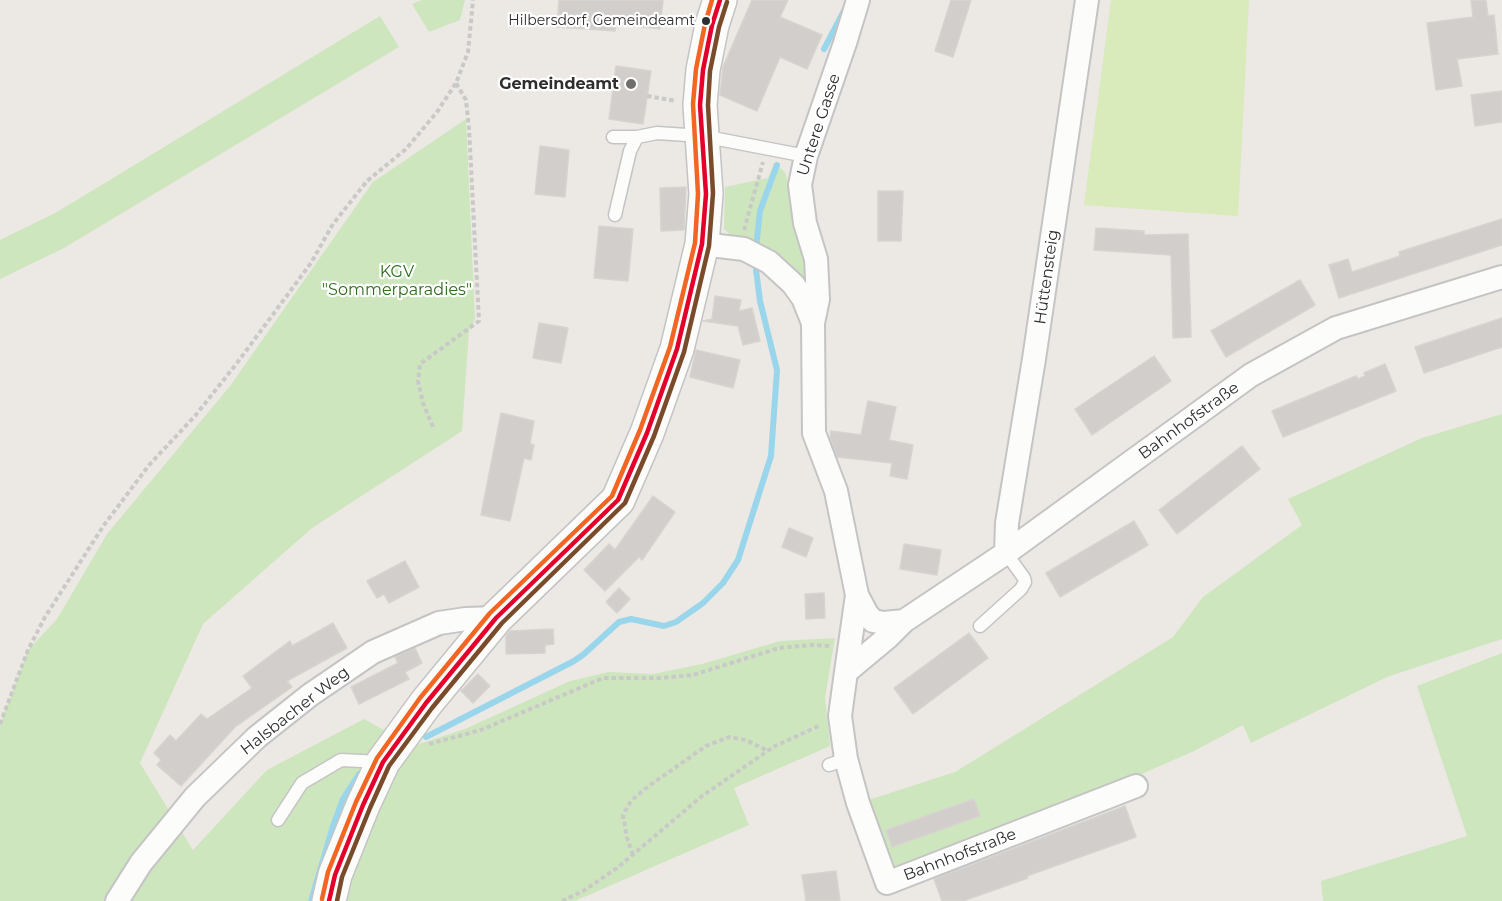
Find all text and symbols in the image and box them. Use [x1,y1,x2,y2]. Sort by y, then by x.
place label: Hilbersdorf, Gemeindeamt [508,13,695,29]
marker: Hilbersdorf, Gemeindeamt [700,15,712,27]
street label: Untere Gasse [793,71,845,179]
place label: Gemeindeamt [499,74,619,94]
marker: Gemeindeamt [624,77,638,91]
street label: Hüttensteig [1031,228,1063,326]
park label: KGV "Sommerparadies" [322,262,472,300]
street label: Bahnhofstraße [1135,378,1243,464]
street label: Halsbacher Weg [237,663,353,759]
street label: Bahnhofstraße [901,825,1019,885]

